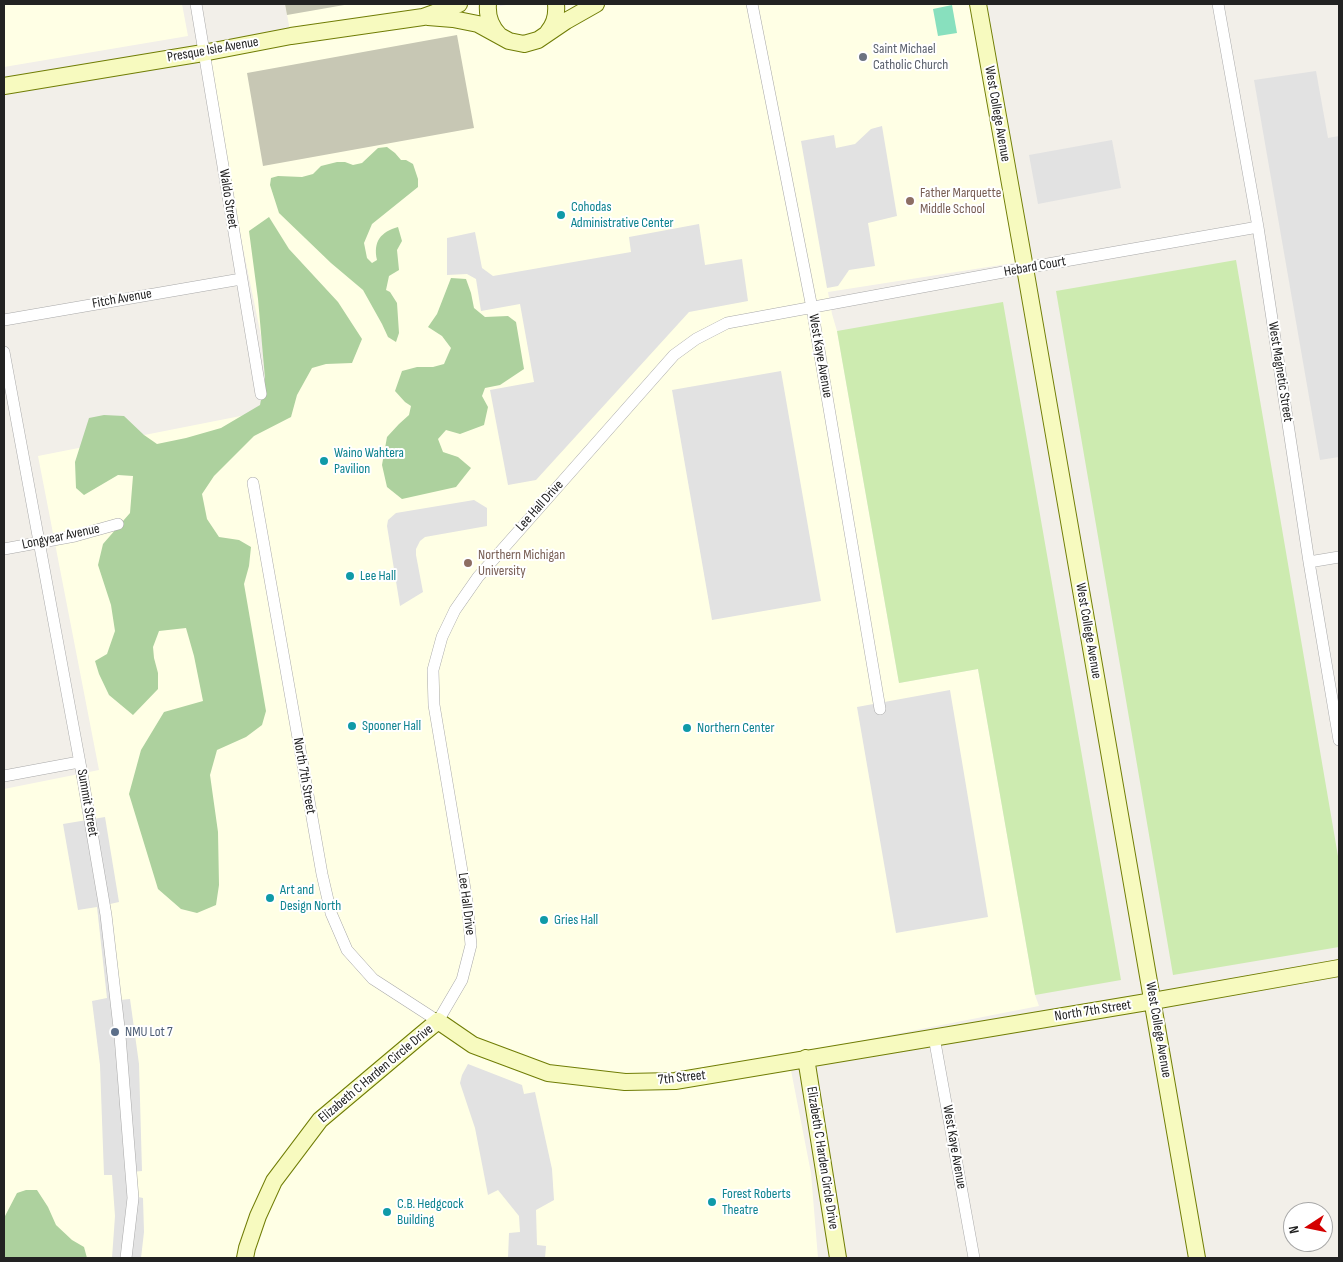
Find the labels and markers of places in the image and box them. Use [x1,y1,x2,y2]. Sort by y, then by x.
place label: Saint Michael Catholic Church [873,41,948,74]
marker: Saint Michael Catholic Church [857,51,869,63]
place label: Father Marquette Middle School [920,185,1001,218]
marker: Father Marquette Middle School [904,195,916,207]
place label: Cohodas Administrative Center [571,199,674,232]
marker: Cohodas Administrative Center [555,209,567,221]
place label: Waino Wahtera Pavilion [334,445,404,478]
marker: Waino Wahtera Pavilion [318,455,330,467]
place label: Northern Michigan University [478,547,565,580]
marker: Northern Michigan University [462,557,474,569]
place label: Lee Hall [360,568,396,584]
marker: Lee Hall [344,570,356,582]
place label: Spooner Hall [362,718,421,734]
marker: Spooner Hall [346,720,358,732]
place label: Northern Center [697,720,774,736]
marker: Northern Center [681,722,693,734]
place label: Art and Design North [280,882,341,914]
marker: Art and Design North [264,892,276,904]
place label: Gries Hall [554,912,598,928]
marker: Gries Hall [538,914,550,926]
place label: NMU Lot 7 [125,1024,173,1040]
marker: NMU Lot 7 [109,1026,121,1038]
place label: Forest Roberts Theatre [722,1186,791,1218]
place label: C.B. Hedgcock Building [397,1196,464,1228]
marker: Forest Roberts Theatre [706,1196,718,1208]
marker: C.B. Hedgcock Building [381,1206,393,1218]

